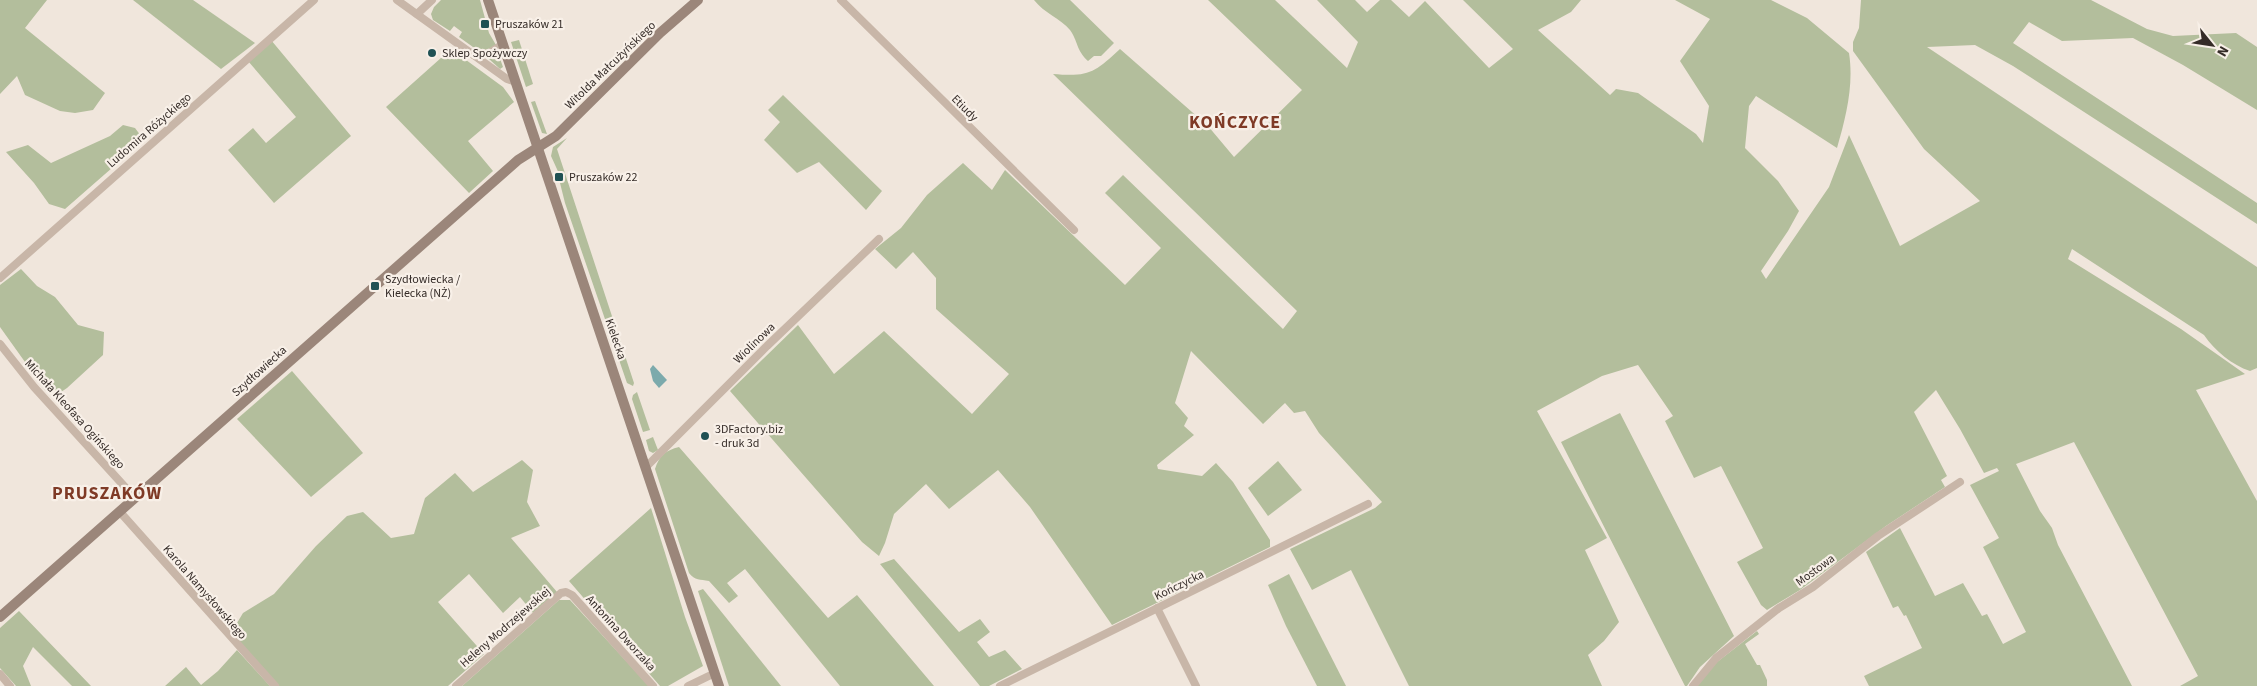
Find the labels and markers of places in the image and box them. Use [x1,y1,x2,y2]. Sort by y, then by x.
place label: Pruszaków 21 [495,16,564,33]
marker: Pruszaków 21 [479,18,491,30]
place label: Sklep Spożywczy [442,45,528,62]
marker: Sklep Spożywczy [426,47,438,59]
place label: Pruszaków 22 [569,169,638,186]
marker: Pruszaków 22 [553,171,565,183]
place label: Szydłowiecka / Kielecka (NŻ) [385,271,461,302]
marker: Szydłowiecka / Kielecka (NŻ) [369,280,381,292]
place label: 3DFactory.biz - druk 3d [715,421,783,452]
marker: 3DFactory.biz - druk 3d [699,430,711,442]

